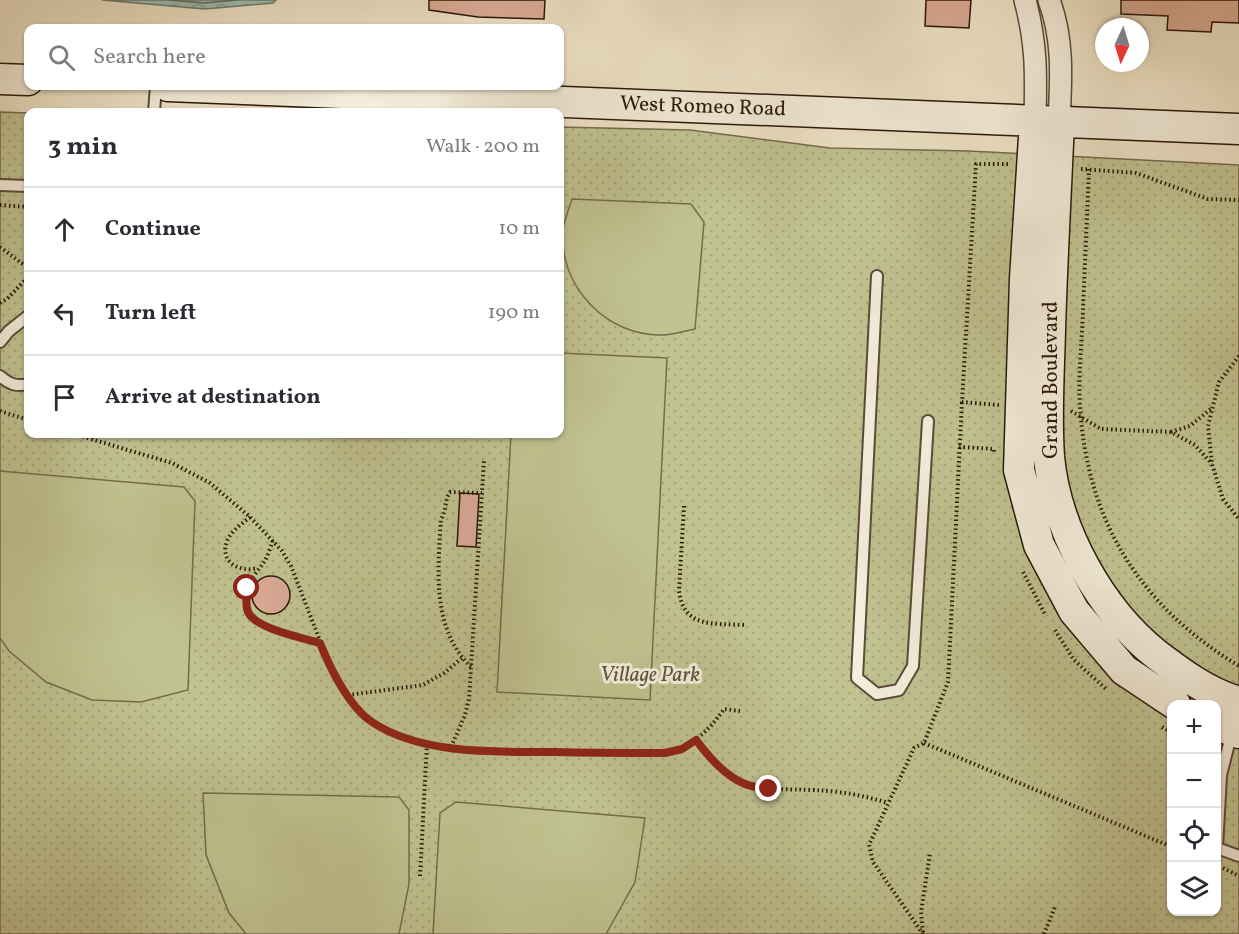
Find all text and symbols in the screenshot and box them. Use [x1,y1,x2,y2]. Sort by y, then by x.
north arrow [1095,18,1149,72]
search box [24,24,564,90]
icon: search [45,41,78,74]
text: Search here [93,42,206,73]
street label: West Romeo Road [619,90,787,124]
text: 3 min [48,129,118,165]
text: Walk · 200 m [426,133,540,161]
icon: ahead [48,213,81,246]
text: Continue [105,214,201,245]
text: 10 m [499,215,540,243]
icon: left [48,297,81,330]
text: Turn left [105,298,196,329]
text: 190 m [488,299,540,327]
street label: Grand Boulevard [1037,301,1066,459]
icon: arrive [48,381,81,414]
text: Arrive at destination [105,382,321,413]
route start [233,574,259,600]
park label: Village Park [600,661,700,690]
map controls [1167,700,1221,916]
button: + [1167,700,1221,754]
button: − [1167,754,1221,808]
route end [755,775,781,801]
button: locate [1167,808,1221,862]
button: layers [1167,862,1221,916]

